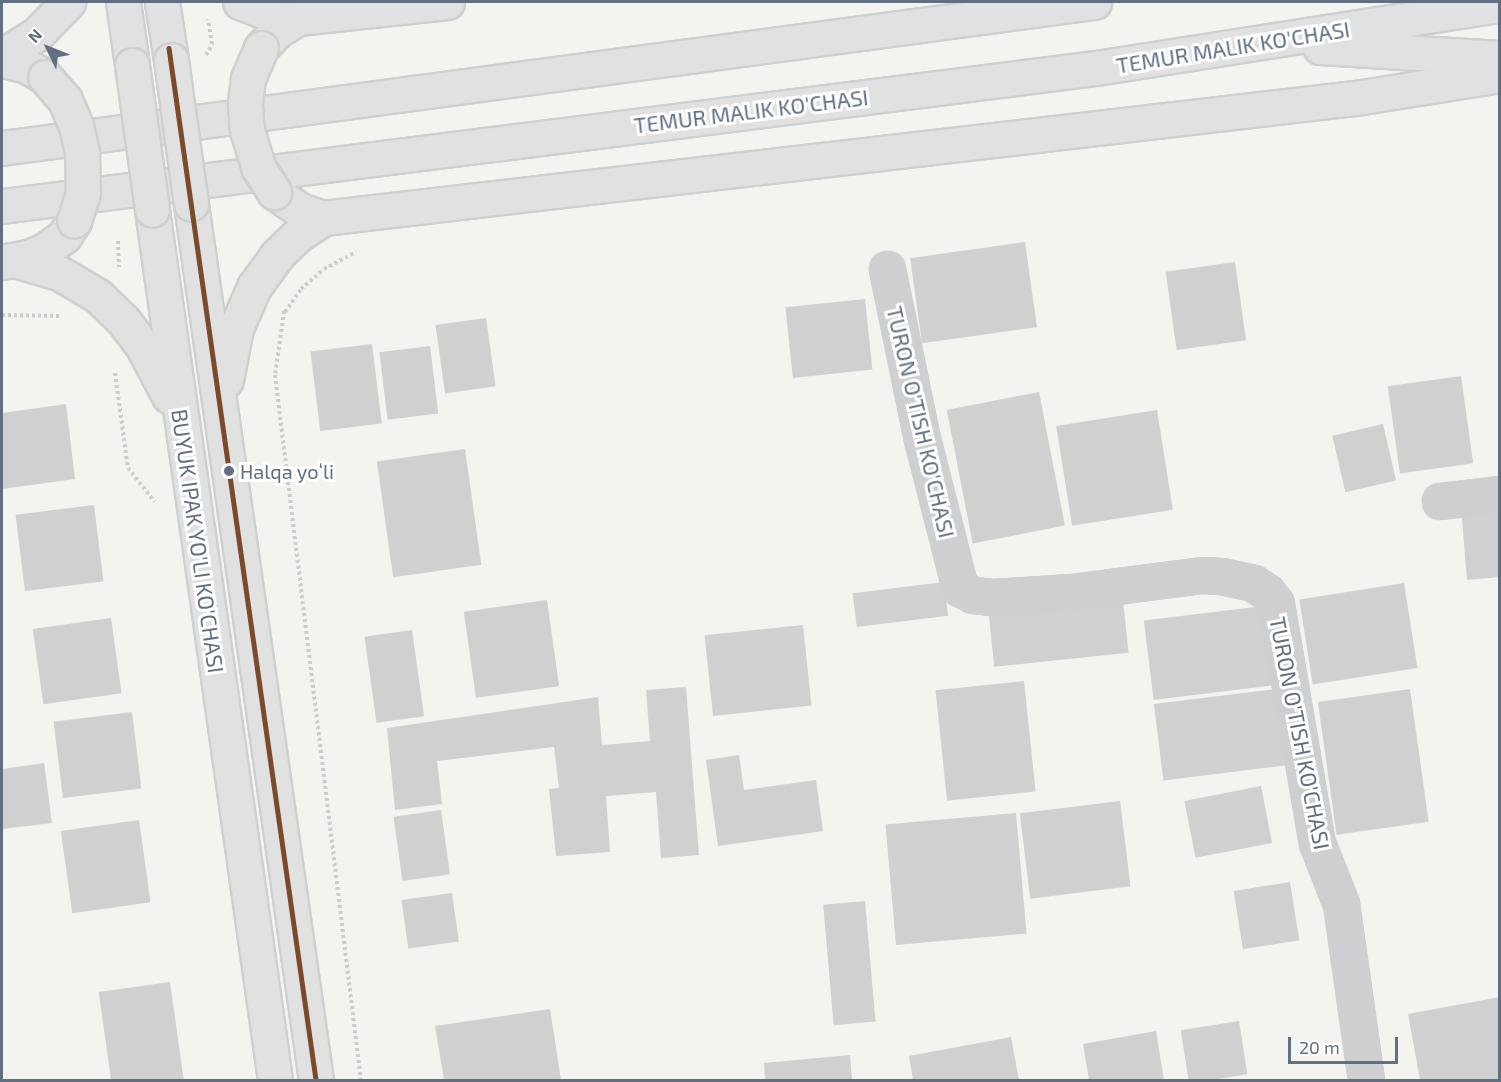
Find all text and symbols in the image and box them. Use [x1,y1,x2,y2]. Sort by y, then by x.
street label: TEMUR MALIK KO'CHASI [1114,15,1352,79]
north arrow [18,18,78,78]
text: N [24,25,45,46]
street label: TEMUR MALIK KO'CHASI [632,83,870,139]
street label: TURON O'TISH KO'CHASI [882,304,960,540]
street label: BUYUK IPAK YO'LI KO'CHASI [166,407,230,675]
place label: Halqa yoʻli [240,459,334,483]
marker: Halqa yoʻli [223,465,235,477]
street label: TURON O'TISH KO'CHASI [1264,614,1336,852]
scale bar [1291,1025,1400,1063]
text: 20 m [1299,1036,1340,1058]

